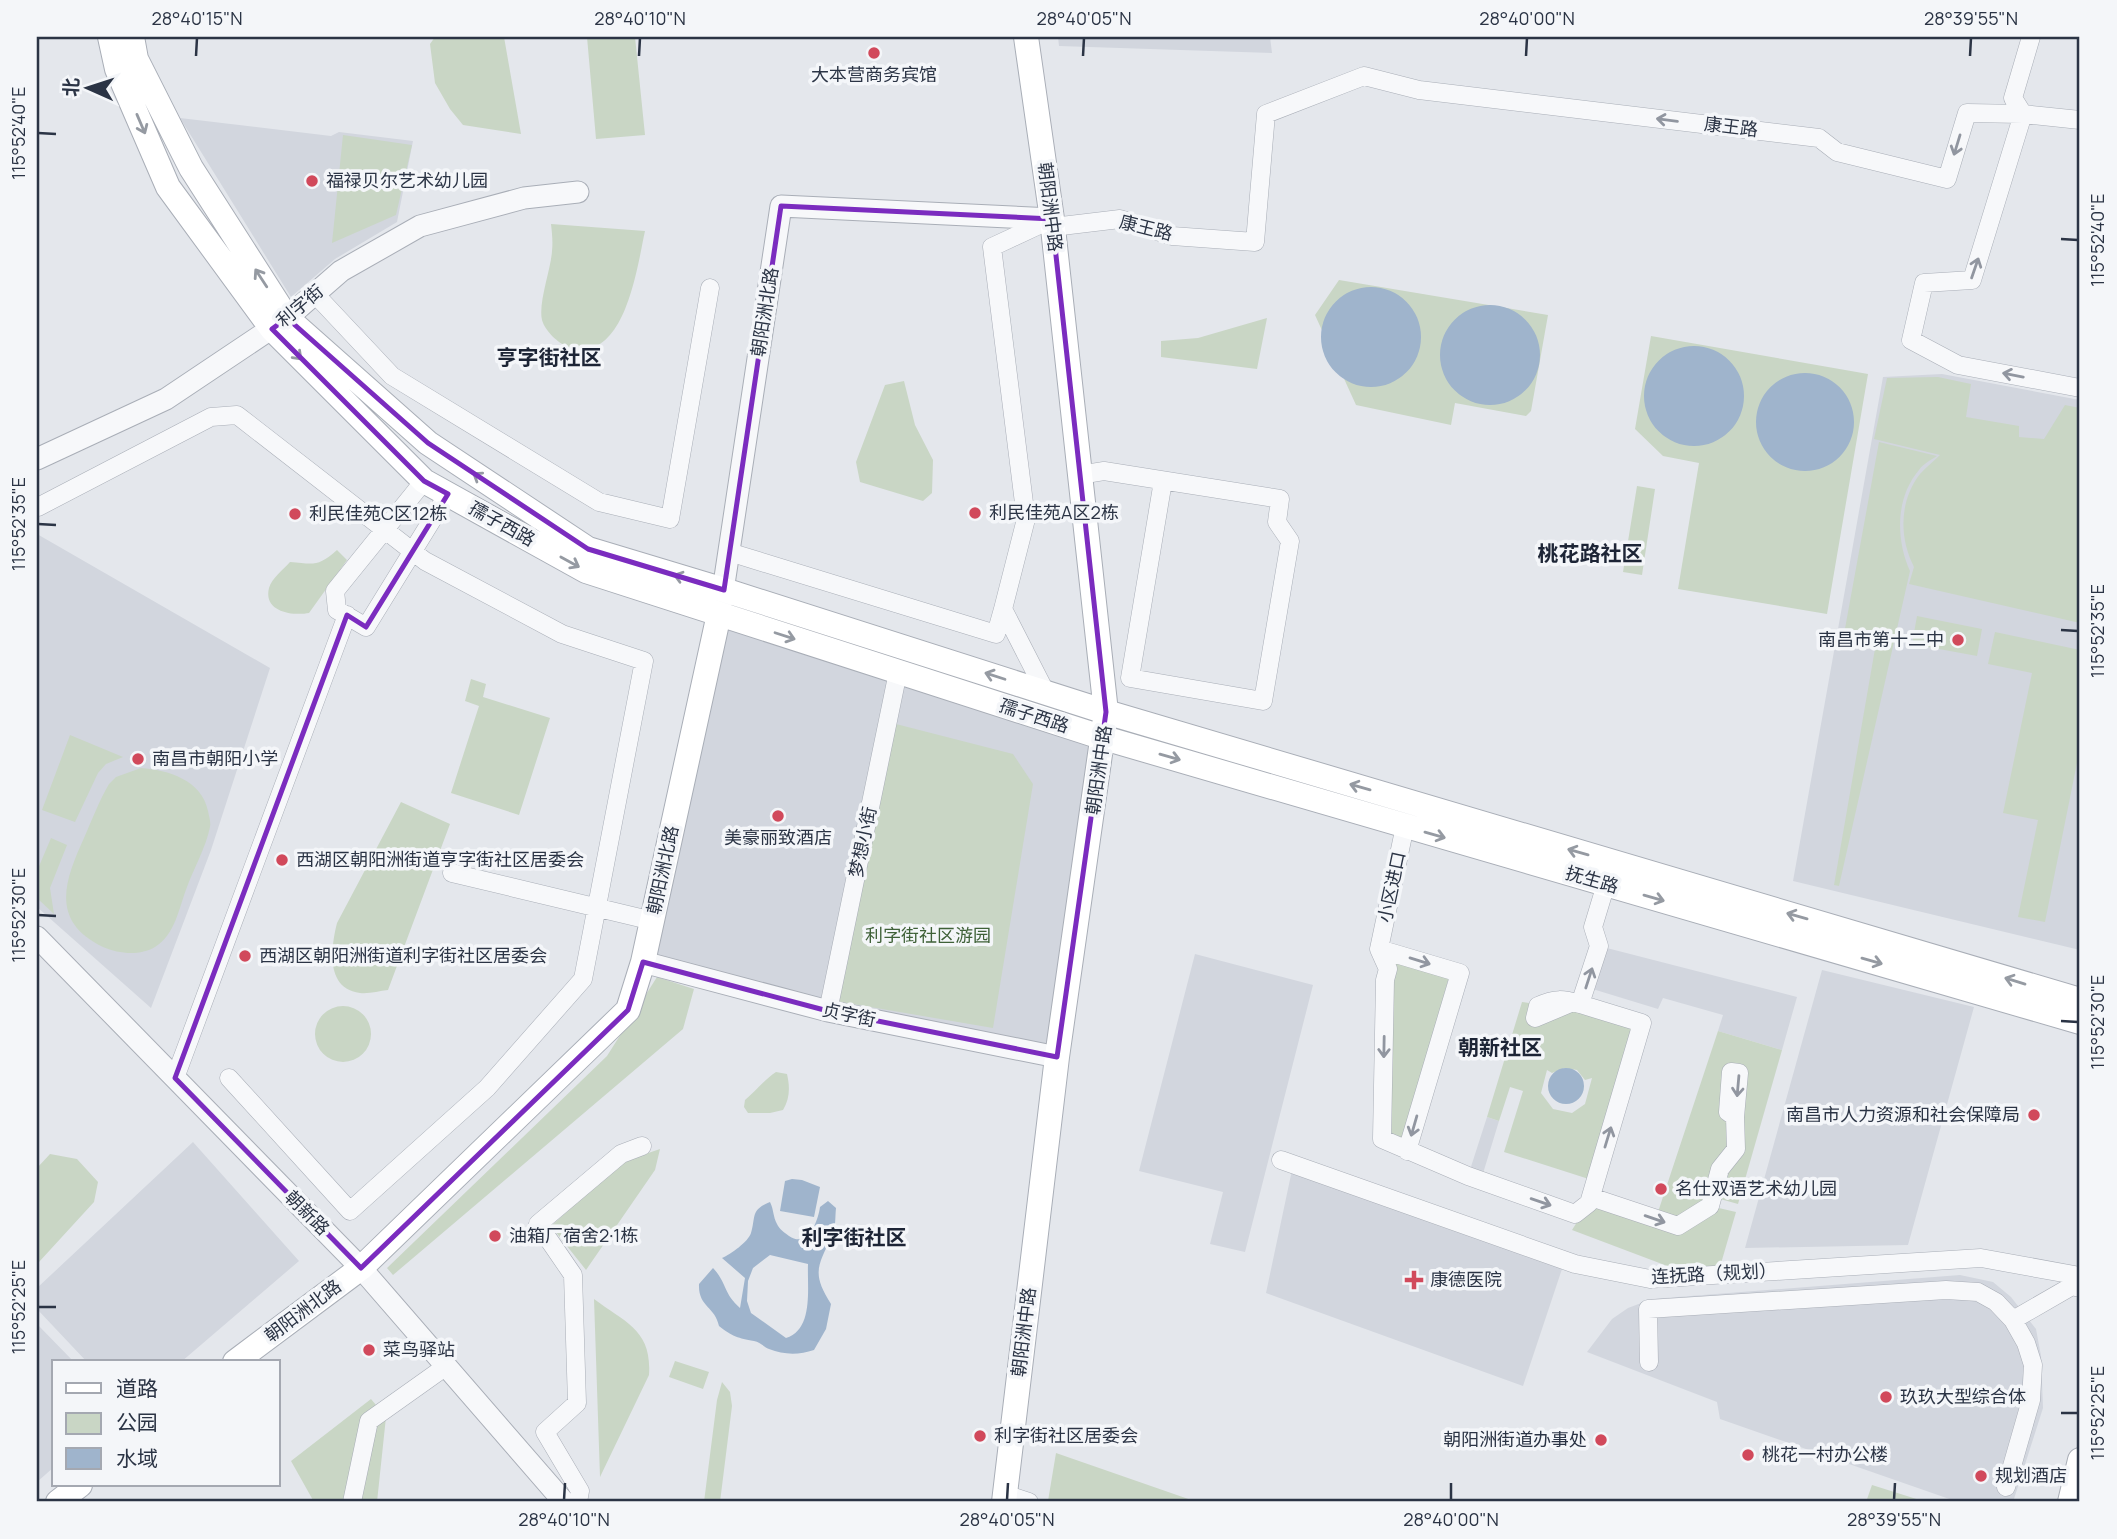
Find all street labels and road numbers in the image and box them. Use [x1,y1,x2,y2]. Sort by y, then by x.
street label: 康王路 [1703,111,1759,141]
street label: 朝阳洲中路 [1034,161,1068,253]
street label: 康王路 [1117,209,1175,245]
street label: 朝阳洲北路 [745,266,783,358]
street label: 利字街 [271,279,328,332]
street label: 孺子西路 [465,495,540,551]
street label: 孺子西路 [996,693,1072,738]
street label: 朝阳洲中路 [1080,724,1116,816]
street label: 梦想小街 [843,804,881,880]
street label: 朝阳洲北路 [641,823,683,916]
street label: 小区进口 [1372,849,1410,925]
street label: 抚生路 [1563,860,1622,898]
street label: 贞字街 [820,997,878,1031]
street label: 朝新路 [280,1185,335,1240]
street label: 连抚路（规划） [1650,1258,1777,1288]
street label: 朝阳洲北路 [259,1274,346,1347]
street label: 朝阳洲中路 [1006,1286,1040,1378]

